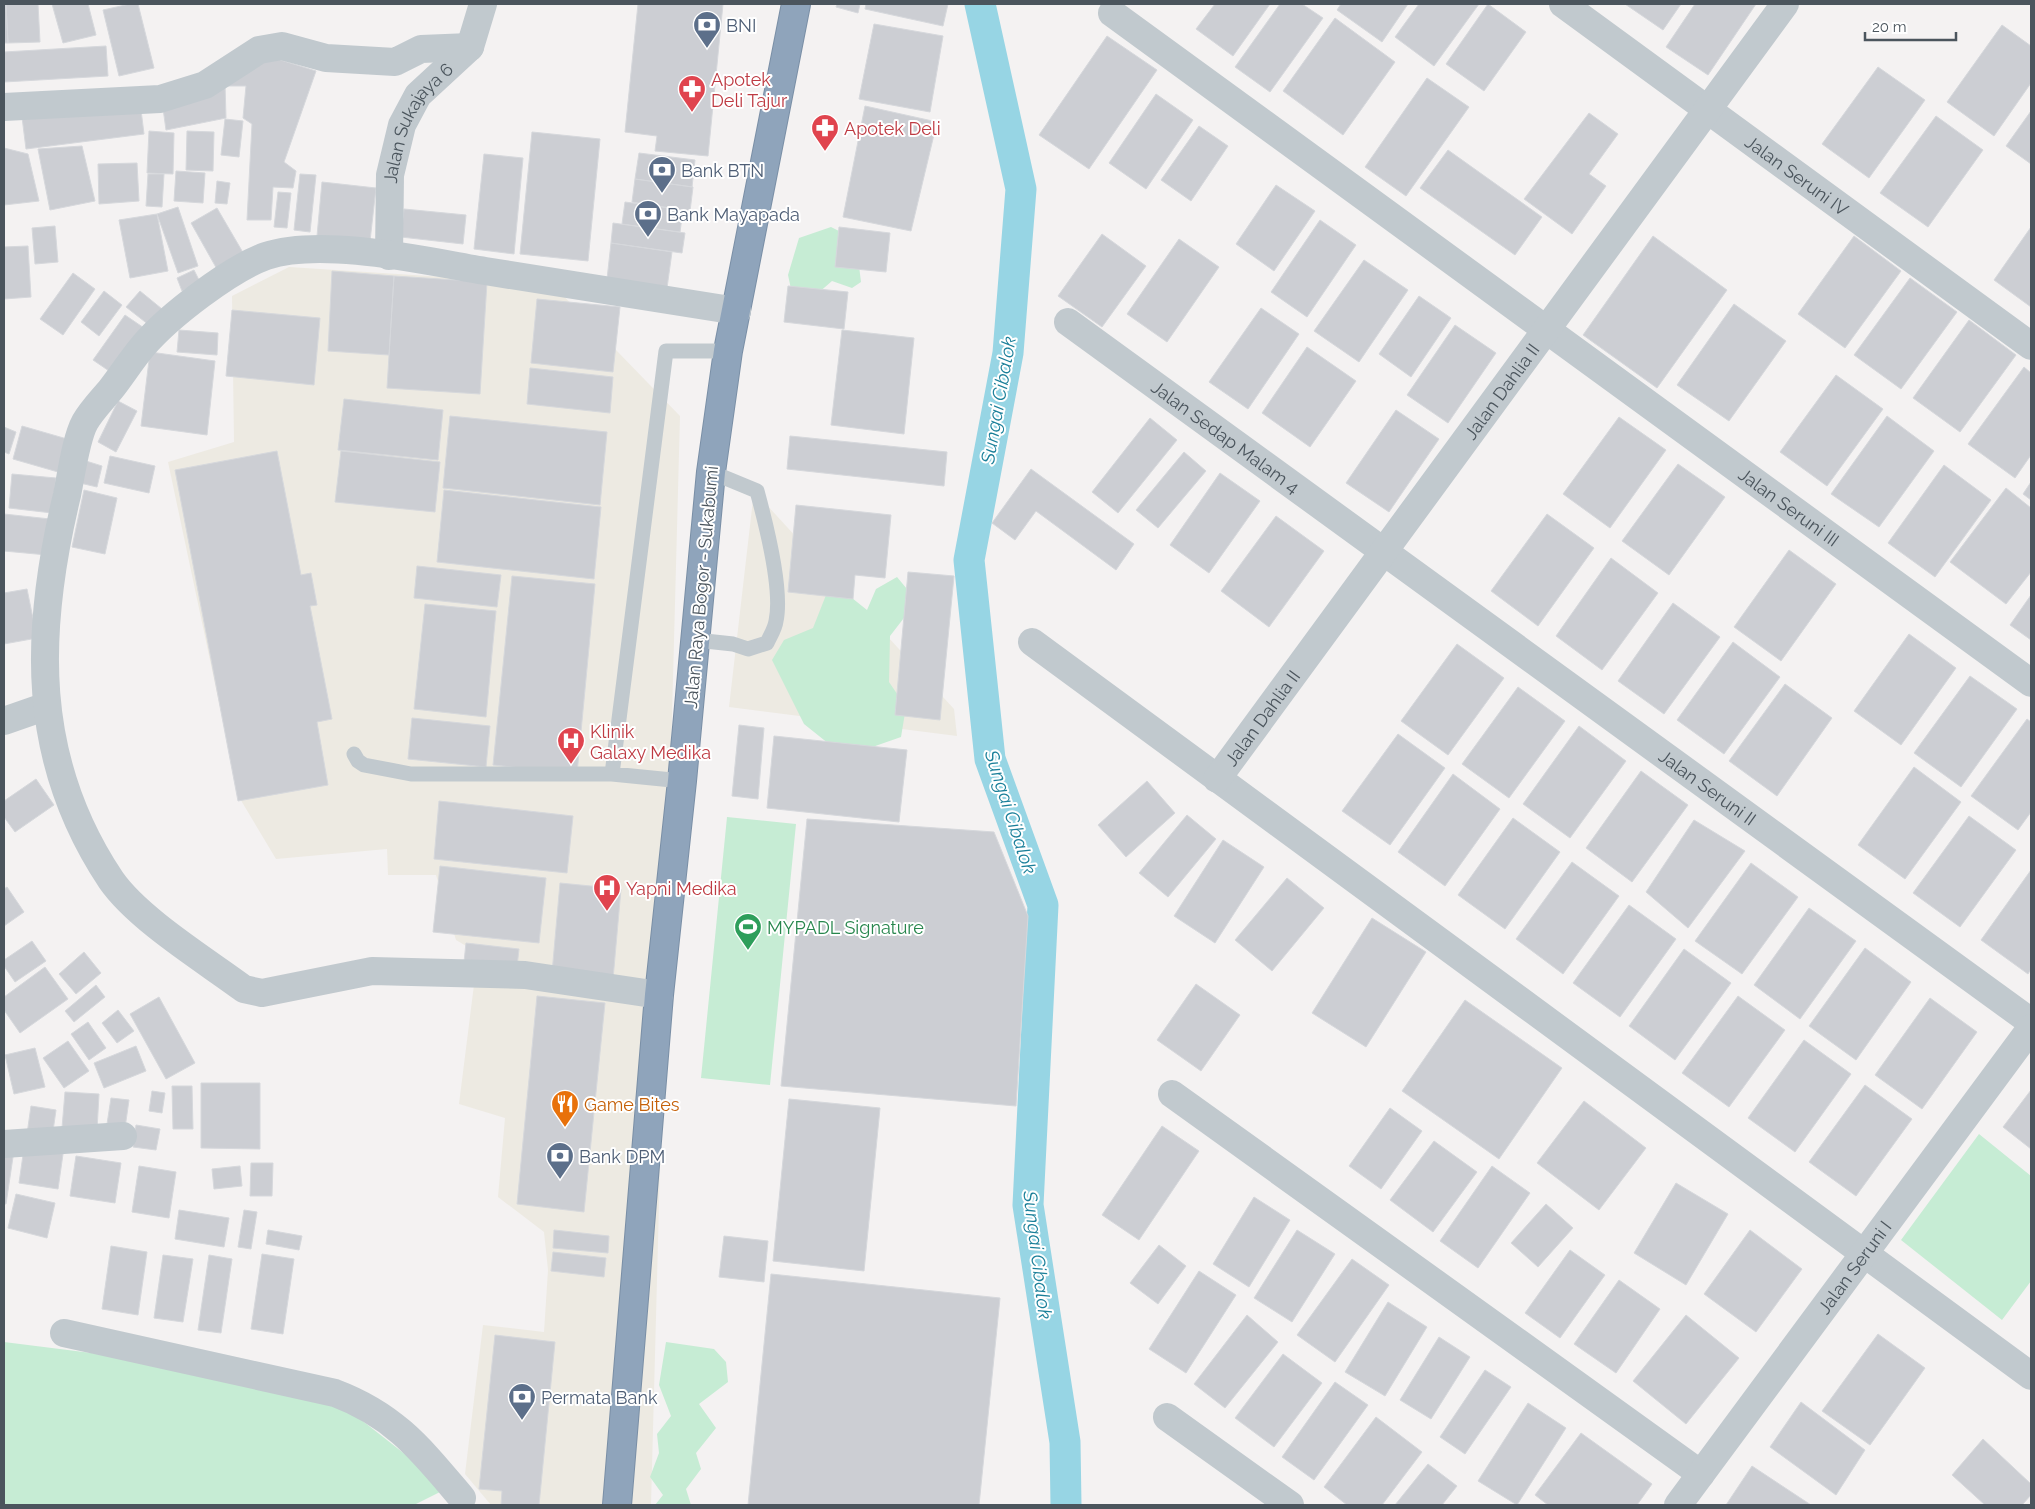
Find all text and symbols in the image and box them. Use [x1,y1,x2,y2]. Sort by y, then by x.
bank icon: BNI [692,10,722,49]
scale bar [1865,10,1956,42]
place label: BNI [726,15,756,36]
text: 20 m [1872,18,1907,36]
street label: Jalan Sukajaya 6 [379,58,457,184]
place label: Apotek Deli Tajur [711,69,788,111]
pharmacy icon: Apotek Deli Tajur [677,74,707,113]
pharmacy icon: Apotek Deli [810,113,840,152]
place label: Apotek Deli [844,118,941,139]
street label: Jalan Seruni IV [1742,131,1853,220]
bank icon: Bank BTN [647,155,677,194]
place label: Bank BTN [681,160,764,181]
bank icon: Bank Mayapada [633,199,663,238]
place label: Bank Mayapada [667,204,800,225]
water label: Sungai Cibalok [976,335,1020,466]
street label: Jalan Dahlia II [1459,339,1543,443]
street label: Jalan Sedap Malam 4 [1148,376,1304,497]
street label: Jalan Seruni III [1735,463,1843,550]
street label: Jalan Raya Bogor - Sukabumi [680,465,722,709]
street label: Jalan Dahlia II [1220,666,1304,770]
place label: Klinik Galaxy Medika [590,721,711,763]
hospital icon: Klinik Galaxy Medika [556,726,586,765]
street label: Jalan Seruni II [1655,745,1760,829]
water label: Sungai Cibalok [980,746,1041,877]
hospital icon: Yapni Medika [592,873,622,912]
place label: Yapni Medika [626,878,737,899]
sports icon: MYPADL Signature [733,912,763,951]
place label: MYPADL Signature [767,917,924,938]
restaurant icon: Game Bites [550,1089,580,1128]
place label: Game Bites [584,1094,680,1115]
bank icon: Bank DPM [545,1141,575,1180]
place label: Bank DPM [579,1146,665,1167]
water label: Sungai Cibalok [1019,1189,1057,1320]
street label: Jalan Seruni I [1813,1217,1895,1318]
bank icon: Permata Bank [507,1382,537,1421]
place label: Permata Bank [541,1387,658,1408]

